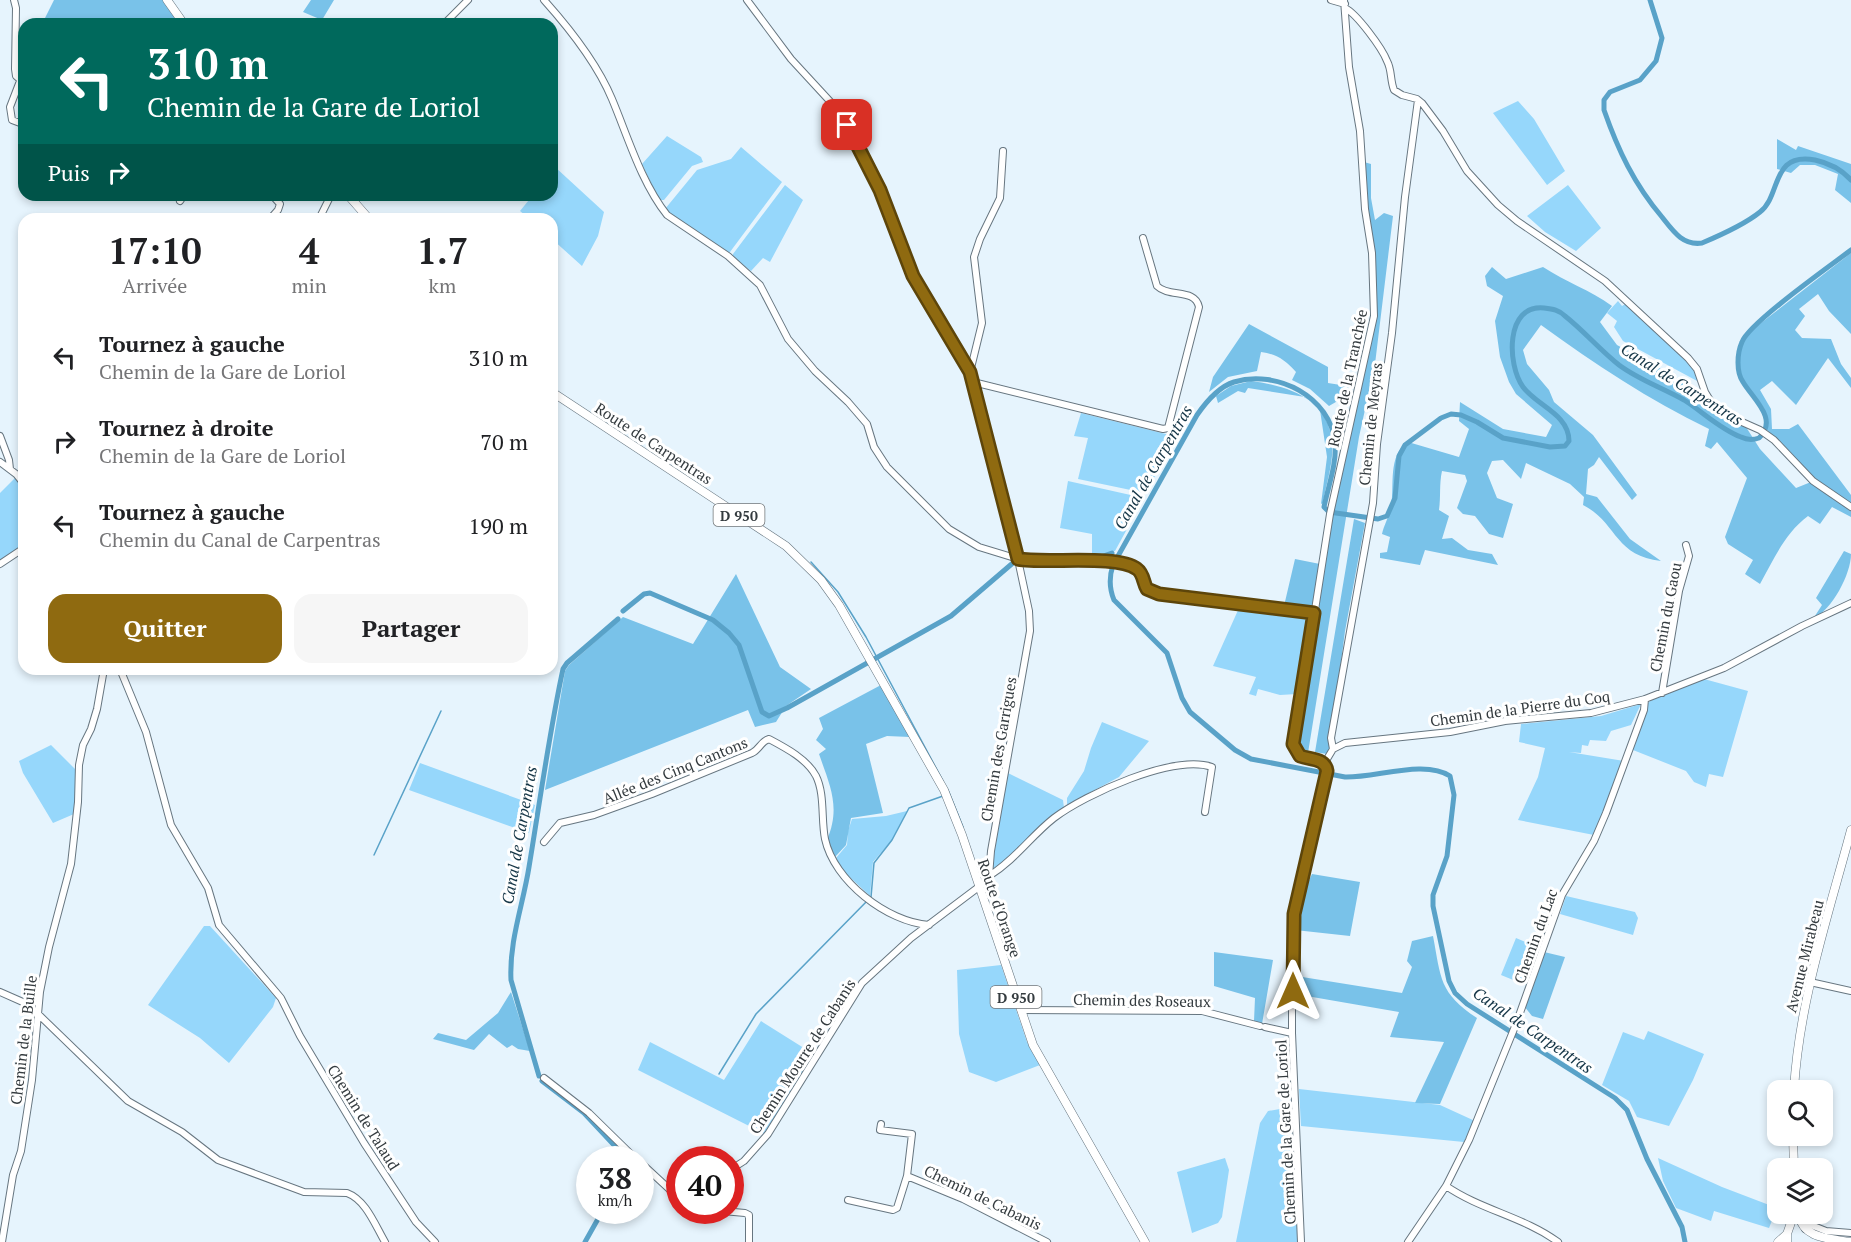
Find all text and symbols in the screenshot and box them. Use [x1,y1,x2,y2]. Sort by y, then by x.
text: 310 m [147,35,268,91]
icon: left [48,42,126,120]
text: Chemin de la Gare de Loriol [147,89,480,125]
pin [821,99,872,150]
icon: arrive [830,108,863,141]
icon: right [102,156,135,189]
text: Puis [48,158,90,187]
text: 17:10 [108,227,202,274]
text: 4 [299,227,319,274]
text: 1.7 [417,227,468,274]
text: Arrivée [122,272,187,299]
text: min [292,272,327,299]
text: km [429,272,456,299]
street label: Route de la Tranchée [1323,307,1371,449]
text: Tournez à gauche [99,329,285,358]
water label: Canal de Carpentras [1617,338,1747,431]
icon: left [48,341,81,374]
text: 310 m [468,343,528,372]
text: Chemin de la Gare de Loriol [99,358,346,385]
street label: Chemin de Meyras [1354,362,1386,486]
street label: Route de Carpentras [592,398,716,488]
water label: Canal de Carpentras [1108,401,1198,533]
text: Tournez à droite [99,413,274,442]
icon: right [48,425,81,458]
text: 70 m [480,427,528,456]
text: Chemin de la Gare de Loriol [99,442,346,469]
text: Tournez à gauche [99,497,285,526]
road number: D 950 [714,504,764,526]
icon: left [48,509,81,542]
text: 190 m [468,511,528,540]
text: Chemin du Canal de Carpentras [99,526,381,553]
street label: Chemin du Gaou [1645,560,1686,674]
button: Quitter [48,594,282,663]
button: Partager [294,594,528,663]
street label: Chemin des Garrigues [975,675,1021,823]
street label: Chemin de la Pierre du Coq [1429,685,1611,731]
street label: Allée des Cinq Cantons [600,732,750,808]
water label: Canal de Carpentras [496,764,542,906]
street label: Route d'Orange [974,856,1026,960]
street label: Chemin du Lac [1509,886,1561,986]
street label: Avenue Mirabeau [1780,897,1828,1014]
position arrow [1261,959,1325,1023]
street label: Chemin de la Buille [5,974,41,1106]
street label: Chemin Mourre de Cabanis [744,975,860,1137]
water label: Canal de Carpentras [1469,982,1597,1078]
road number: D 950 [990,986,1042,1008]
street label: Chemin des Roseaux [1073,989,1211,1011]
street label: Chemin de la Gare de Loriol [1270,1039,1300,1225]
street label: Chemin de Talaud [323,1060,405,1174]
map controls [1767,1080,1833,1224]
button: search [1767,1080,1833,1146]
speed limit sign: 40 [666,1146,744,1224]
text: 38 [598,1158,632,1198]
button: layers [1767,1158,1833,1224]
street label: Chemin de Cabanis [921,1160,1045,1234]
text: km/h [598,1190,632,1210]

